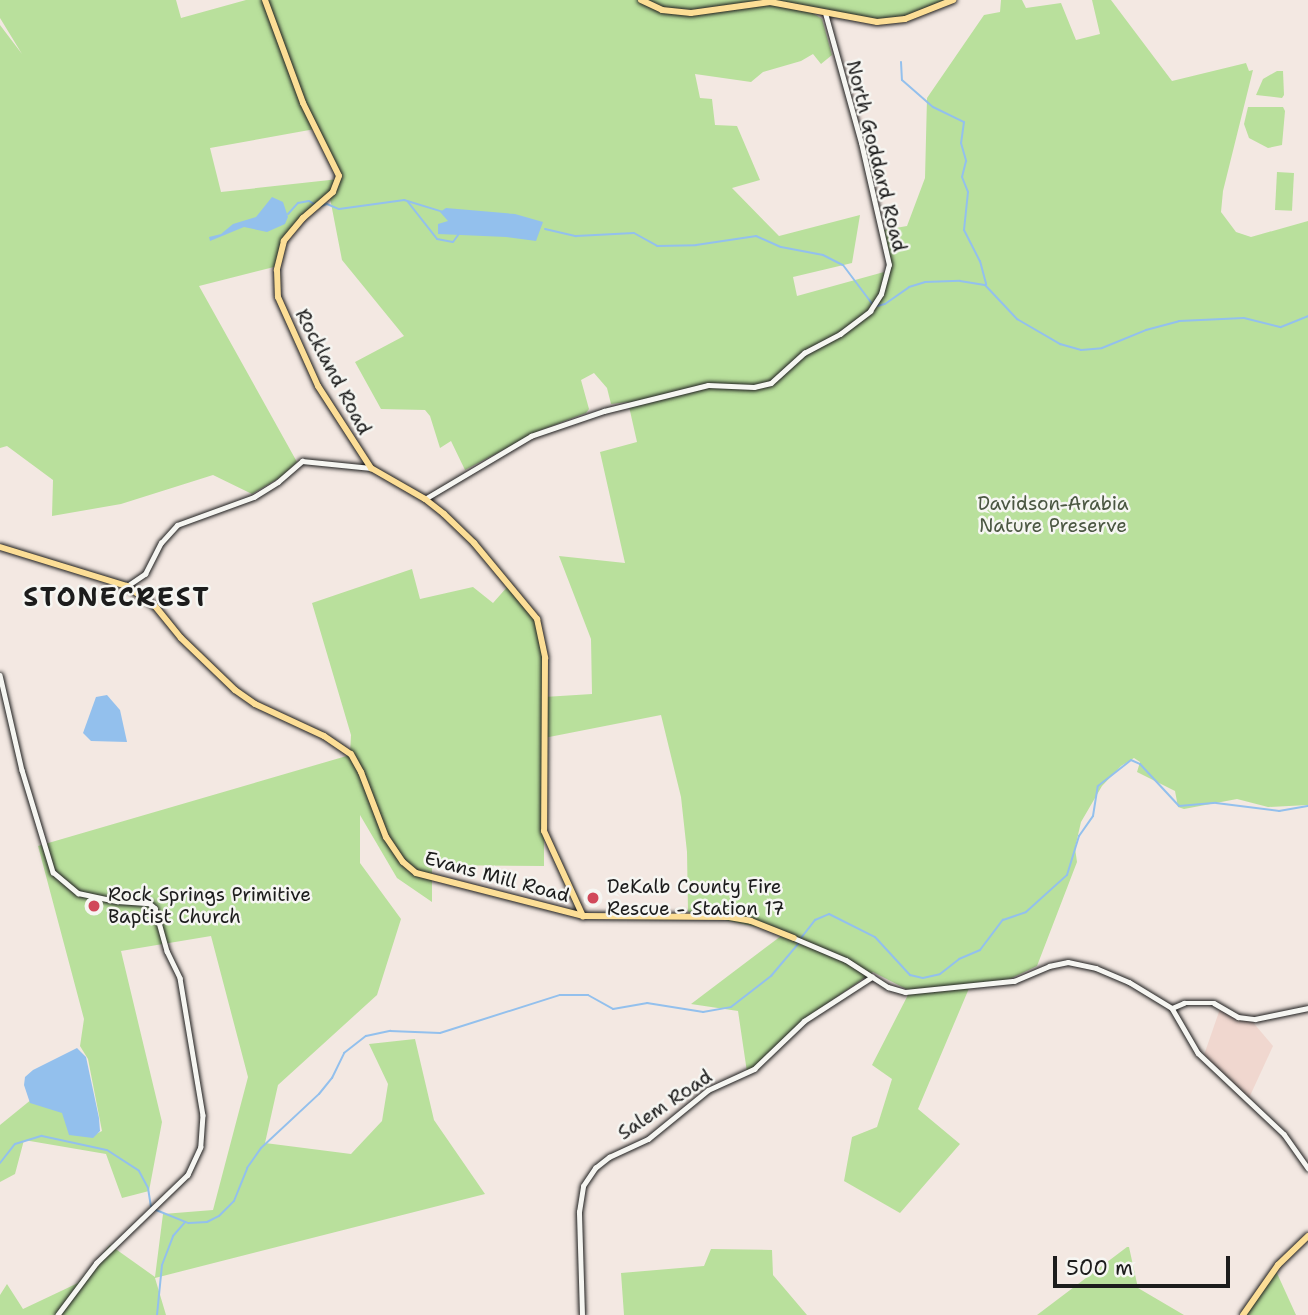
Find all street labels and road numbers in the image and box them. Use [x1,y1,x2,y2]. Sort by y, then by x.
street label: North Goddard Road [841,58,911,254]
street label: Rockland Road [290,305,376,439]
street label: Evans Mill Road [422,847,572,907]
street label: Salem Road [614,1065,716,1145]

